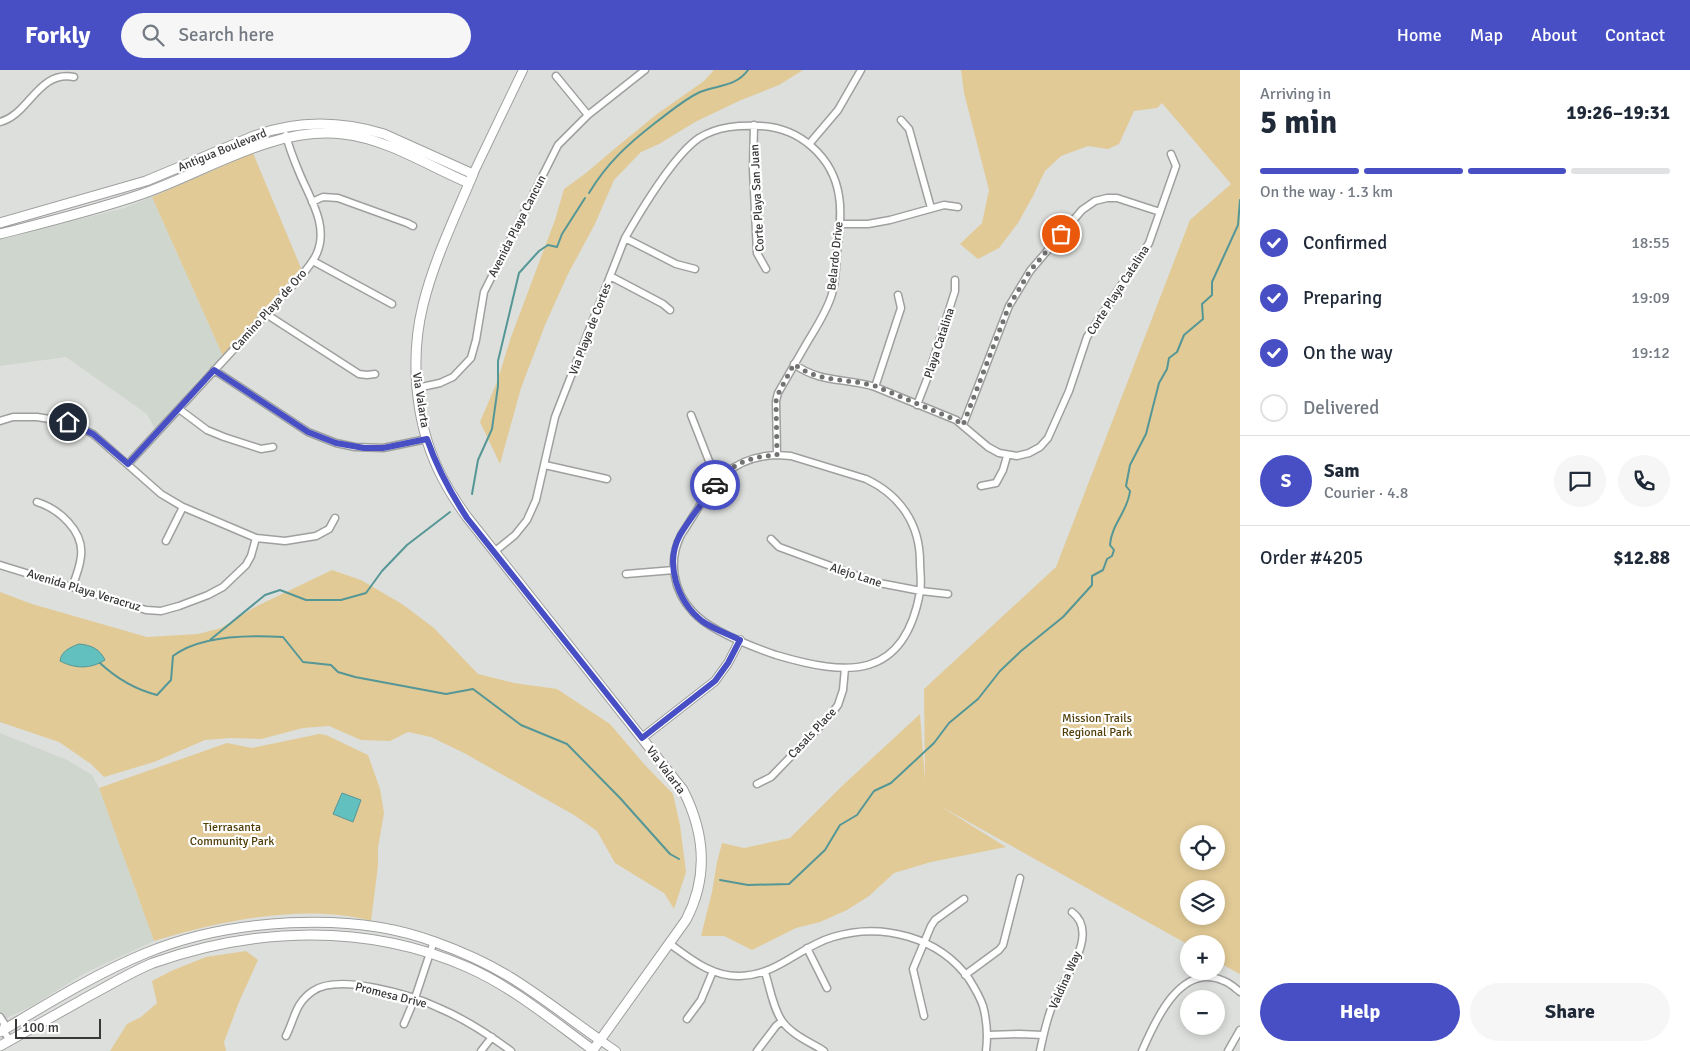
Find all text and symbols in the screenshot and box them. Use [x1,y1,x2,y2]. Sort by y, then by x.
search box [121,13,471,58]
text: Forkly [25,20,91,50]
icon: search [139,21,167,49]
text: Search here [179,23,274,47]
text: Home [1397,24,1442,46]
text: Map [1470,24,1503,46]
text: About [1531,24,1577,46]
text: Contact [1605,24,1665,46]
text: Arriving in [1260,84,1331,104]
text: 19:26–19:31 [1566,101,1670,125]
text: 5 min [1260,103,1337,142]
street label: Antigua Boulevard [176,126,269,175]
street label: Corte Playa San Juan [747,144,768,252]
street label: Avenida Playa Cancun [485,173,550,280]
text: On the way · 1.3 km [1260,182,1393,202]
pin [1040,213,1082,255]
icon: bag [1047,220,1075,248]
street label: Belardo Drive [824,221,847,291]
icon: check [1260,229,1288,257]
text: Confirmed [1303,231,1387,255]
text: 18:55 [1631,233,1670,253]
street label: Corte Playa Catalina [1084,243,1153,338]
street label: Camino Playa de Oro [229,266,310,354]
street label: Via Playa de Cortes [566,281,615,378]
icon: check [1260,284,1288,312]
text: Preparing [1303,286,1382,310]
text: 19:09 [1631,288,1670,308]
street label: Playa Catalina [921,306,958,380]
icon: check [1260,339,1288,367]
text: On the way [1303,341,1393,365]
text: 19:12 [1631,343,1670,363]
street label: Via Valarta [409,371,432,429]
text: Delivered [1303,396,1379,420]
pin [47,401,89,443]
icon: home [54,408,82,436]
button: chat [1554,455,1606,507]
button: phone [1618,455,1670,507]
text: Sam [1324,459,1360,483]
courier [690,460,740,510]
text: S [1281,469,1291,493]
icon: car [701,471,729,499]
text: Courier · 4.8 [1324,483,1408,503]
text: Order #4205 [1260,546,1363,570]
text: $12.88 [1613,546,1670,570]
street label: Alejo Lane [828,560,884,591]
street label: Avenida Playa Veracruz [25,566,143,615]
street label: Casals Place [785,705,840,762]
park label: Mission Trails Regional Park [1062,711,1132,740]
street label: Via Valarta [643,743,688,797]
park label: Tierrasanta Community Park [190,820,274,849]
map controls [1180,825,1225,1035]
button: locate [1180,825,1225,870]
button: layers [1180,880,1225,925]
button: + [1180,935,1225,980]
street label: Valdina Way [1046,948,1085,1012]
street label: Promesa Drive [353,979,428,1012]
button: Help [1260,983,1460,1041]
button: Share [1470,983,1670,1041]
button: − [1180,990,1225,1035]
scale bar [15,1016,101,1039]
text: 100 m [22,1019,59,1036]

